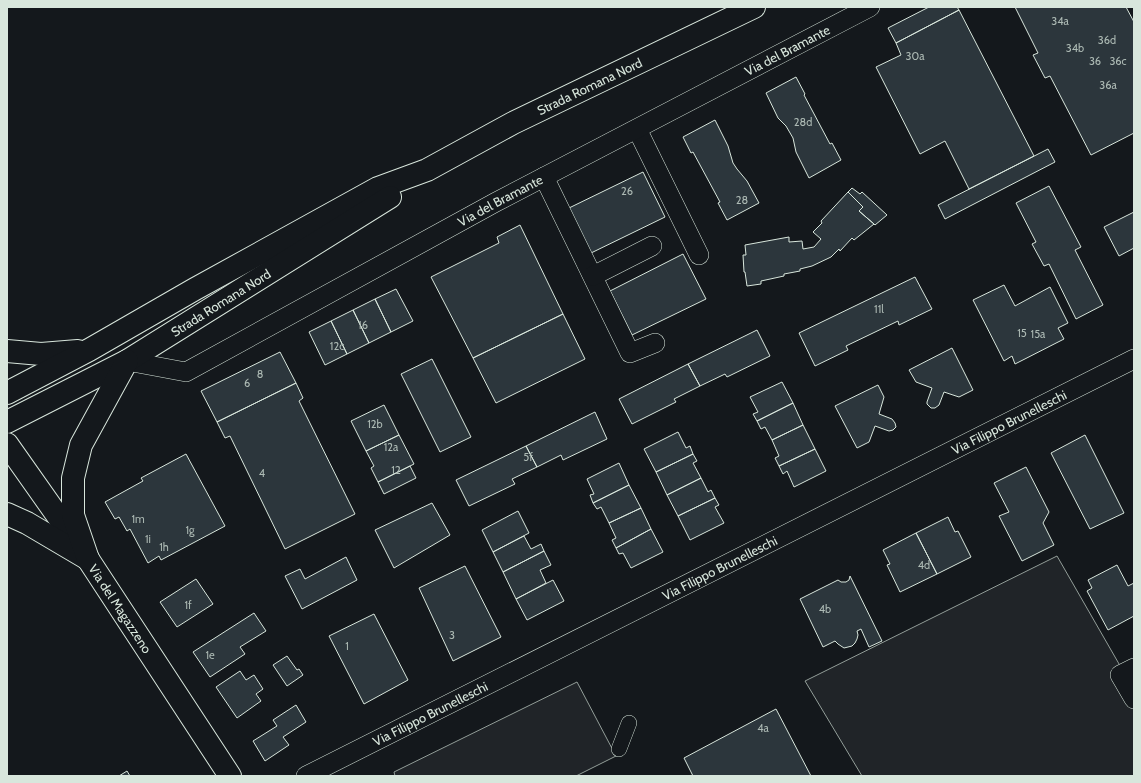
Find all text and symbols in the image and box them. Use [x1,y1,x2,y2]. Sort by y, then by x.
house number: 34a [1051,14,1070,28]
street label: Via del Bramante [742,21,833,79]
house number: 36d [1098,33,1116,47]
house number: 34b [1066,41,1084,55]
house number: 30a [906,49,925,63]
street label: Strada Romana Nord [534,54,645,118]
house number: 36 [1089,54,1101,68]
house number: 36c [1109,54,1127,68]
house number: 36a [1099,78,1117,92]
house number: 28d [794,115,812,129]
street label: Via del Bramante [455,171,546,230]
house number: 26 [621,184,633,198]
house number: 28 [736,193,748,207]
street label: Strada Romana Nord [168,265,274,340]
house number: 11l [874,302,884,316]
house number: 16 [358,318,368,332]
house number: 15 [1017,326,1027,340]
house number: 15a [1031,327,1046,341]
house number: 12c [330,339,344,353]
house number: 8 [257,367,263,381]
house number: 6 [244,376,250,390]
street label: Via Filippo Brunelleschi [949,386,1069,458]
house number: 12b [367,417,383,431]
house number: 12a [384,440,399,454]
house number: 5f [523,450,533,464]
house number: 12 [391,463,401,477]
house number: 4 [259,466,266,480]
house number: 1m [131,512,145,526]
house number: 1g [185,523,195,537]
house number: 1i [145,532,151,546]
street label: Via Filippo Brunelleschi [659,532,780,603]
house number: 1h [159,540,169,554]
house number: 4d [918,558,930,572]
street label: Via del Magazzeno [86,561,155,656]
house number: 1f [184,598,192,612]
house number: 4b [819,602,831,616]
house number: 3 [449,628,455,642]
house number: 1 [345,639,349,653]
house number: 1e [205,648,215,662]
street label: Via Filippo Brunelleschi [370,678,490,749]
house number: 4a [757,721,770,735]

